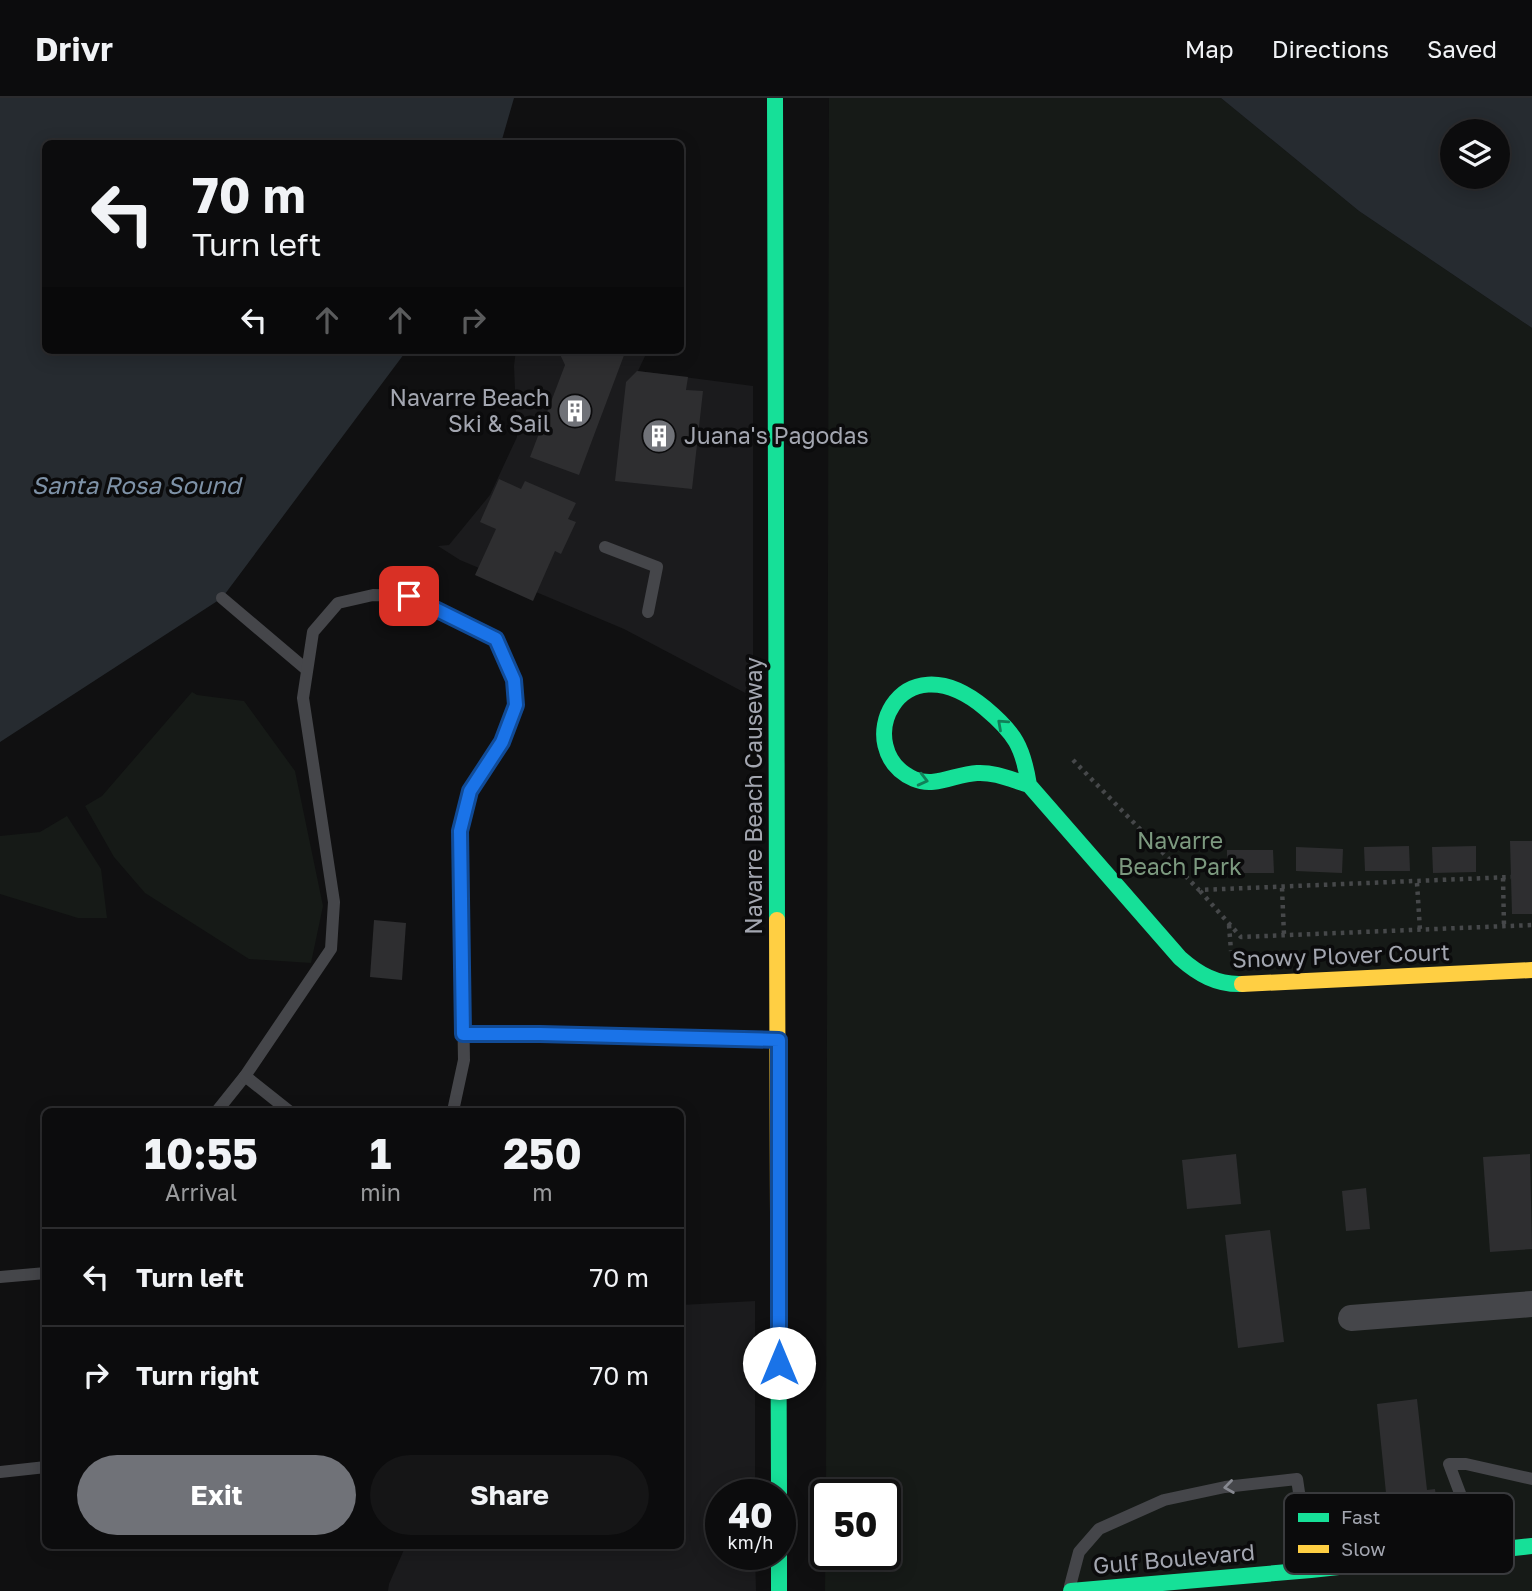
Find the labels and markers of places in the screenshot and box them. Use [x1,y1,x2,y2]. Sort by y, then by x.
place label: Navarre Beach Ski & Sail [390,383,550,437]
building icon: Navarre Beach Ski & Sail [556,392,594,430]
building icon: Juana's Pagodas [640,417,678,455]
place label: Juana's Pagodas [684,421,869,449]
pin [379,566,439,626]

